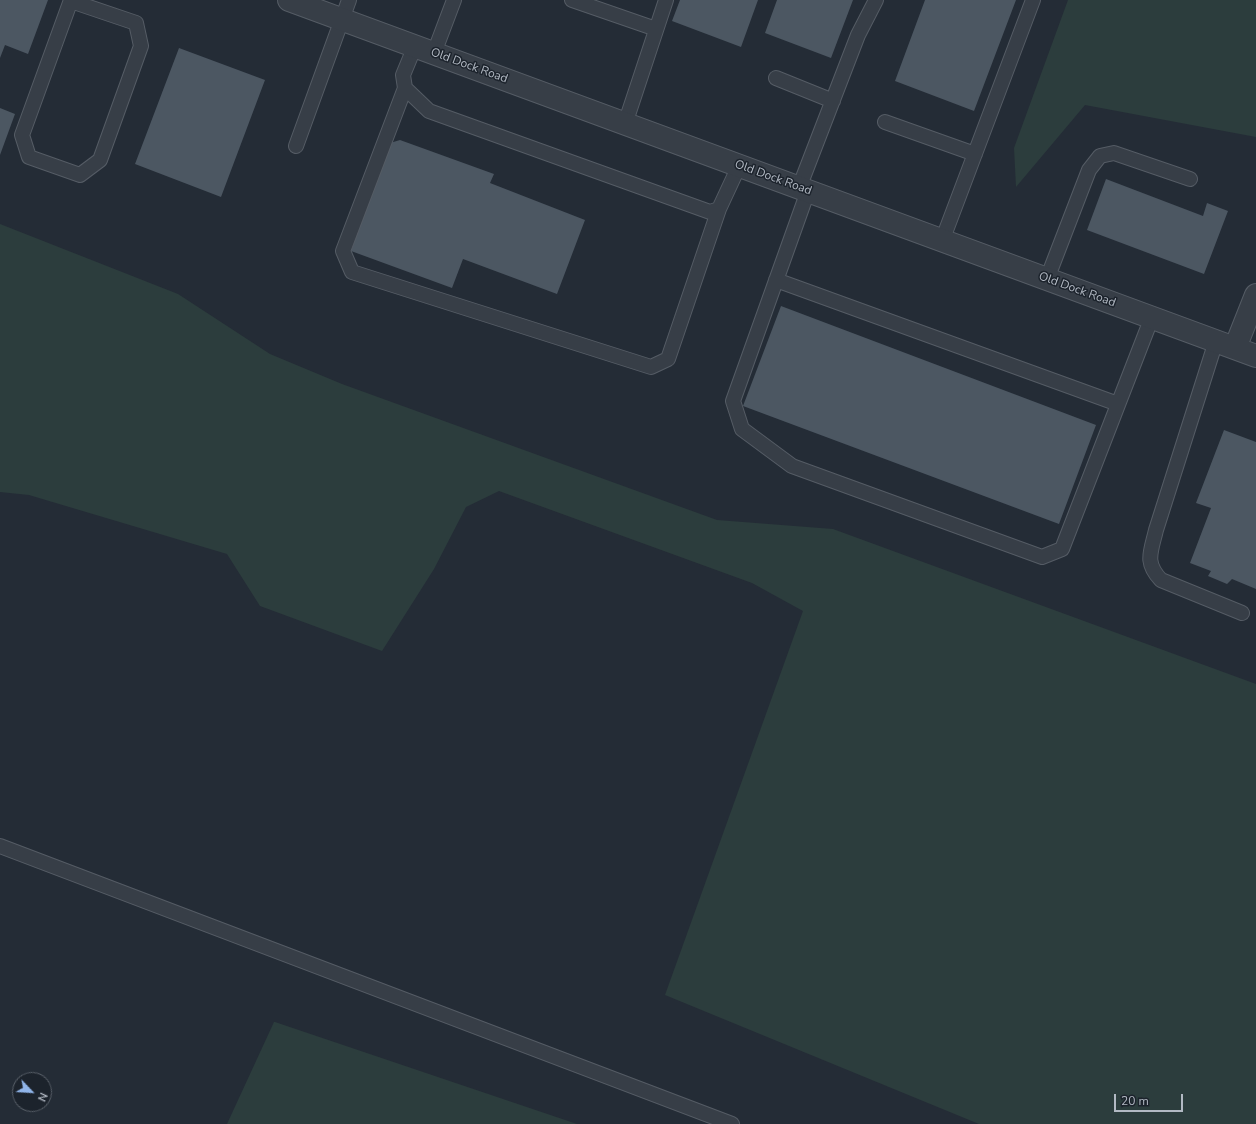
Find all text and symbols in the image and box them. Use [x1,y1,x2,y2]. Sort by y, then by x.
street label: Old Dock Road [429,45,509,87]
street label: Old Dock Road [733,157,813,199]
street label: Old Dock Road [1037,269,1117,311]
north arrow [12,1072,52,1112]
scale bar [1116,1086,1185,1112]
text: N [34,1090,51,1104]
text: 20 m [1121,1093,1149,1109]

